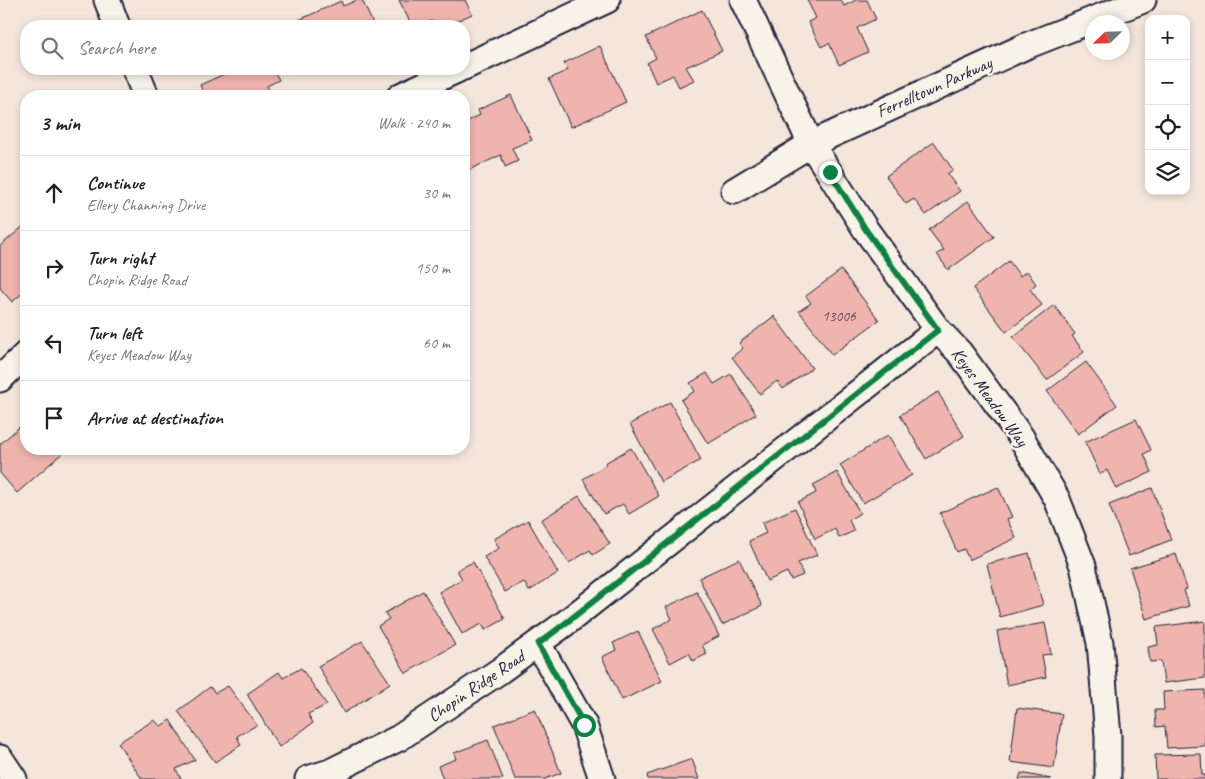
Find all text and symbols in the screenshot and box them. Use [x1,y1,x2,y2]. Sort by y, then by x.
north arrow [1085,15,1130,60]
map controls [1145,15,1190,195]
button: + [1145,15,1190,60]
search box [20,20,470,75]
icon: search [38,34,66,62]
text: Search here [78,36,155,60]
street label: Ferrelltown Parkway [873,51,997,122]
button: − [1145,60,1190,105]
button: locate [1145,105,1190,150]
text: 3 min [40,110,80,136]
text: Walk · 240 m [378,113,450,133]
button: layers [1145,150,1190,195]
route end [819,161,842,184]
text: Continue [87,171,144,195]
icon: ahead [40,179,68,207]
text: 30 m [423,183,450,203]
text: Ellery Channing Drive [87,195,205,215]
text: Turn right [87,246,154,270]
icon: right [40,254,68,282]
text: 150 m [416,258,450,278]
text: Chopin Ridge Road [87,270,187,290]
house number: 13006 [822,307,857,326]
text: Turn left [87,321,142,345]
icon: left [40,329,68,357]
text: 60 m [423,333,450,353]
street label: Keyes Meadow Way [947,343,1034,452]
text: Keyes Meadow Way [87,345,191,365]
icon: arrive [40,404,68,432]
text: Arrive at destination [87,406,223,430]
street label: Chopin Ridge Road [423,644,531,727]
route start [573,714,596,737]

